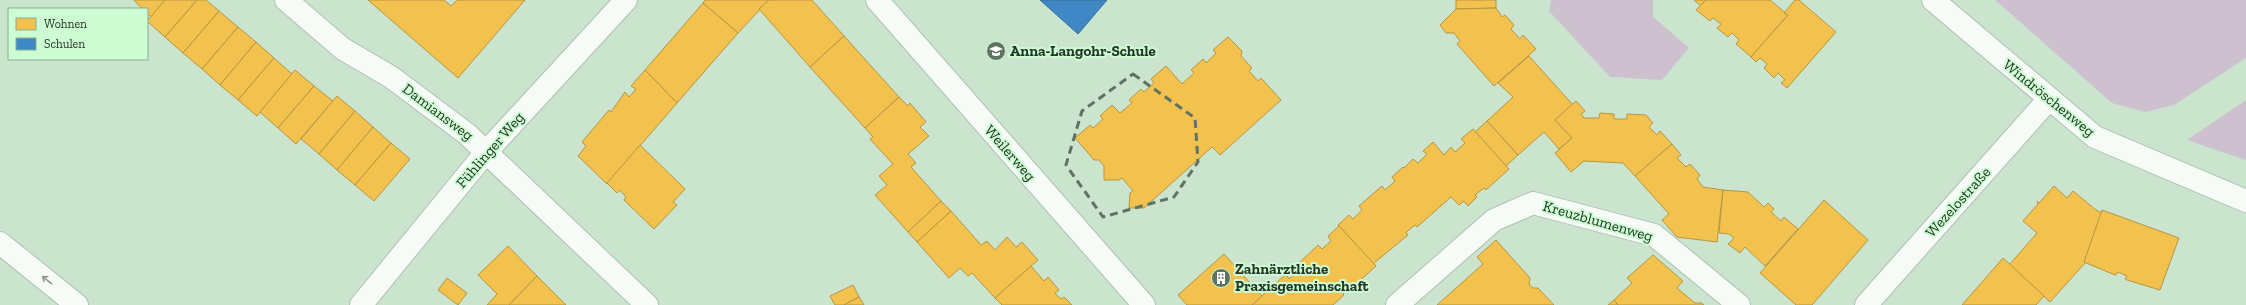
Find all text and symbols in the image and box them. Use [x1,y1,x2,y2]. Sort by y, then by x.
legend [8,8,148,60]
text: Wohnen [44,17,87,31]
text: Schulen [44,37,85,51]
school or university icon: Anna-Langohr-Schule [985,40,1007,62]
place label: Anna-Langohr-Schule [1010,42,1156,60]
street label: Windröschenweg [2000,56,2098,140]
street label: Damiansweg [399,80,477,144]
street label: Fühlinger Weg [452,108,528,192]
street label: Weilerweg [981,121,1039,185]
street label: Wezelostraße [1922,163,1994,241]
street label: Kreuzblumenweg [1541,197,1655,245]
place label: Zahnärztliche Praxisgemeinschaft [1235,260,1370,295]
building icon: Zahnärztliche Praxisgemeinschaft [1210,267,1232,289]
one-way arrow [42,276,53,285]

